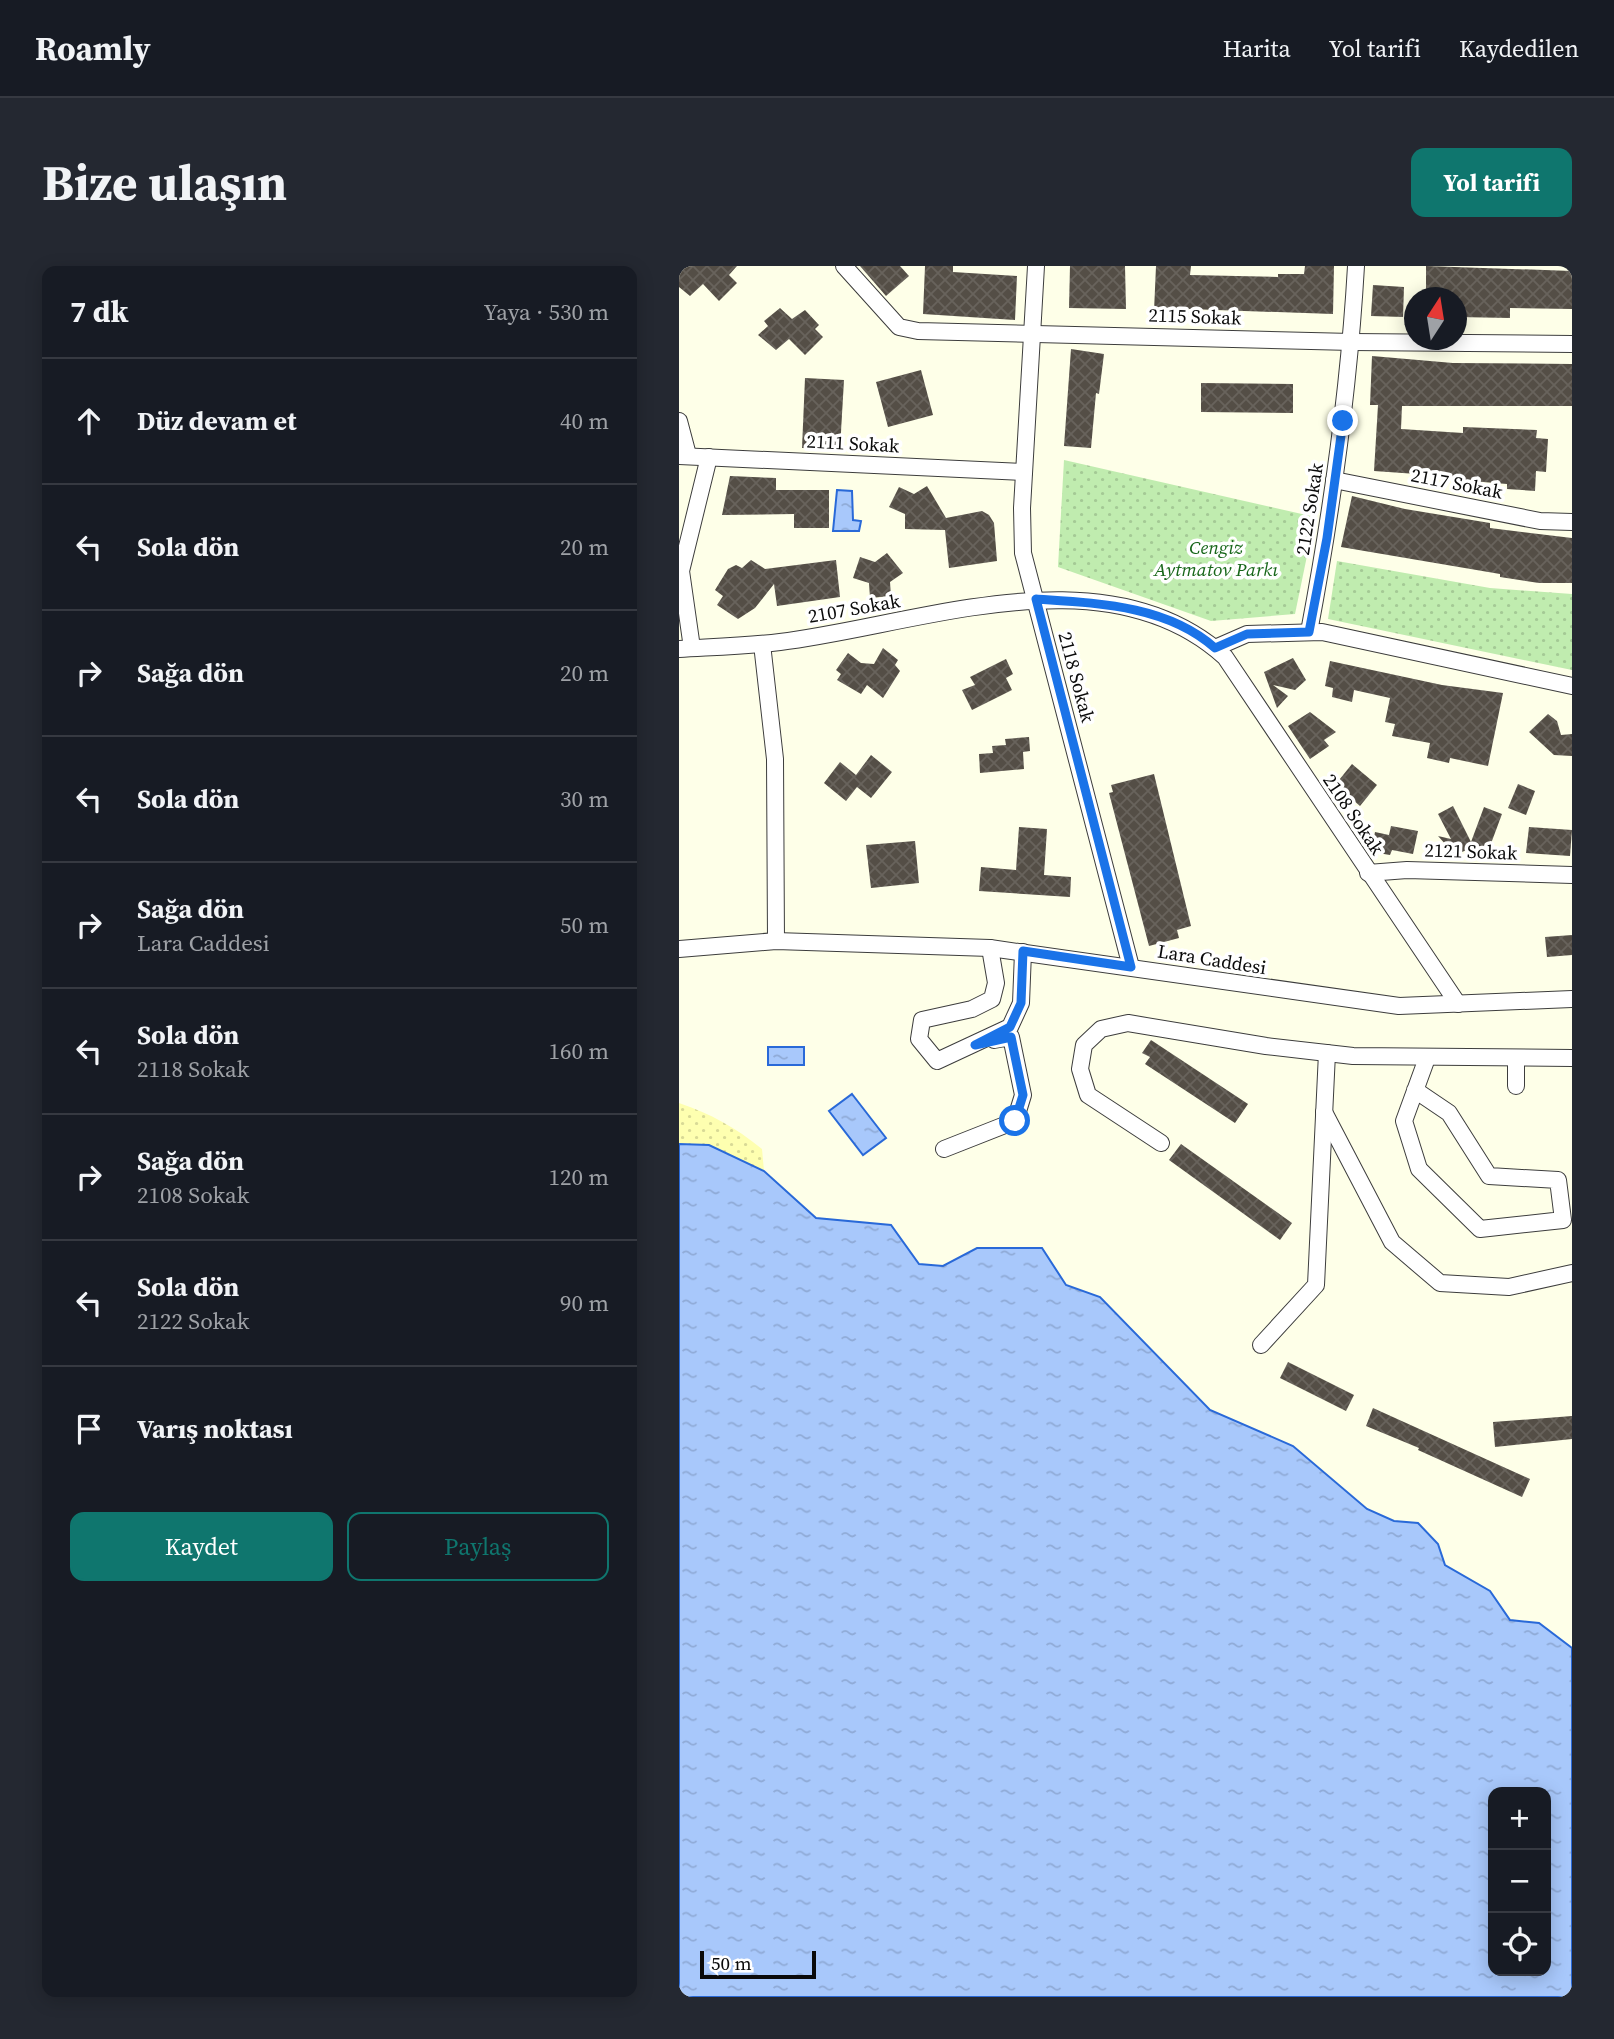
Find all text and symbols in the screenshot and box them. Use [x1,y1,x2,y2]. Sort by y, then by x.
text: Roamly [35,26,151,71]
text: Harita [1223,32,1291,65]
text: Yol tarifi [1329,32,1421,65]
text: Kaydedilen [1459,32,1579,65]
button: Yol tarifi [1411,148,1572,217]
text: Bize ulaşın [42,149,287,216]
north arrow [1404,287,1467,350]
text: 7 dk [70,291,128,332]
text: Yaya · 530 m [483,296,609,328]
street label: 2115 Sokak [1148,301,1242,331]
icon: ahead [70,402,108,440]
text: Düz devam et [137,403,296,439]
text: 40 m [560,405,609,437]
route end [1327,405,1358,436]
street label: 2111 Sokak [806,428,901,458]
street label: 2122 Sokak [1289,461,1329,557]
street label: 2117 Sokak [1409,461,1506,505]
icon: left [70,528,108,566]
text: Sola dön [137,529,239,565]
text: 20 m [560,531,609,563]
park label: Cengiz Aytmatov Parkı [1153,534,1278,582]
street label: 2107 Sokak [806,587,903,629]
street label: 2118 Sokak [1052,629,1102,726]
icon: right [70,654,108,692]
text: Sağa dön [137,655,244,691]
text: 20 m [560,657,609,689]
street label: 2108 Sokak [1317,768,1391,860]
icon: left [70,780,108,818]
text: Sola dön [137,781,239,817]
text: 30 m [560,783,609,815]
street label: 2121 Sokak [1424,836,1518,866]
text: Sağa dön [137,891,244,927]
icon: right [70,906,108,944]
text: 50 m [560,909,609,941]
text: Lara Caddesi [137,927,270,959]
street label: Lara Caddesi [1156,938,1269,980]
text: Sola dön [137,1017,239,1053]
icon: left [70,1032,108,1070]
text: 160 m [548,1035,609,1067]
text: 2118 Sokak [137,1053,249,1085]
route start [999,1105,1030,1136]
text: Sağa dön [137,1143,244,1179]
icon: right [70,1158,108,1196]
text: 120 m [548,1161,609,1193]
text: 2108 Sokak [137,1179,249,1211]
text: Sola dön [137,1269,239,1305]
icon: left [70,1284,108,1322]
text: 90 m [560,1287,609,1319]
text: 2122 Sokak [137,1305,249,1337]
icon: arrive [70,1410,108,1448]
text: Varış noktası [137,1411,293,1447]
button: Kaydet [70,1512,333,1581]
button: Paylaş [347,1512,609,1581]
map controls [1488,1787,1551,1976]
button: + [1488,1787,1551,1850]
button: − [1488,1850,1551,1913]
button: locate [1488,1913,1551,1976]
scale bar [700,1948,815,1980]
text: 50 m [711,1950,752,1976]

